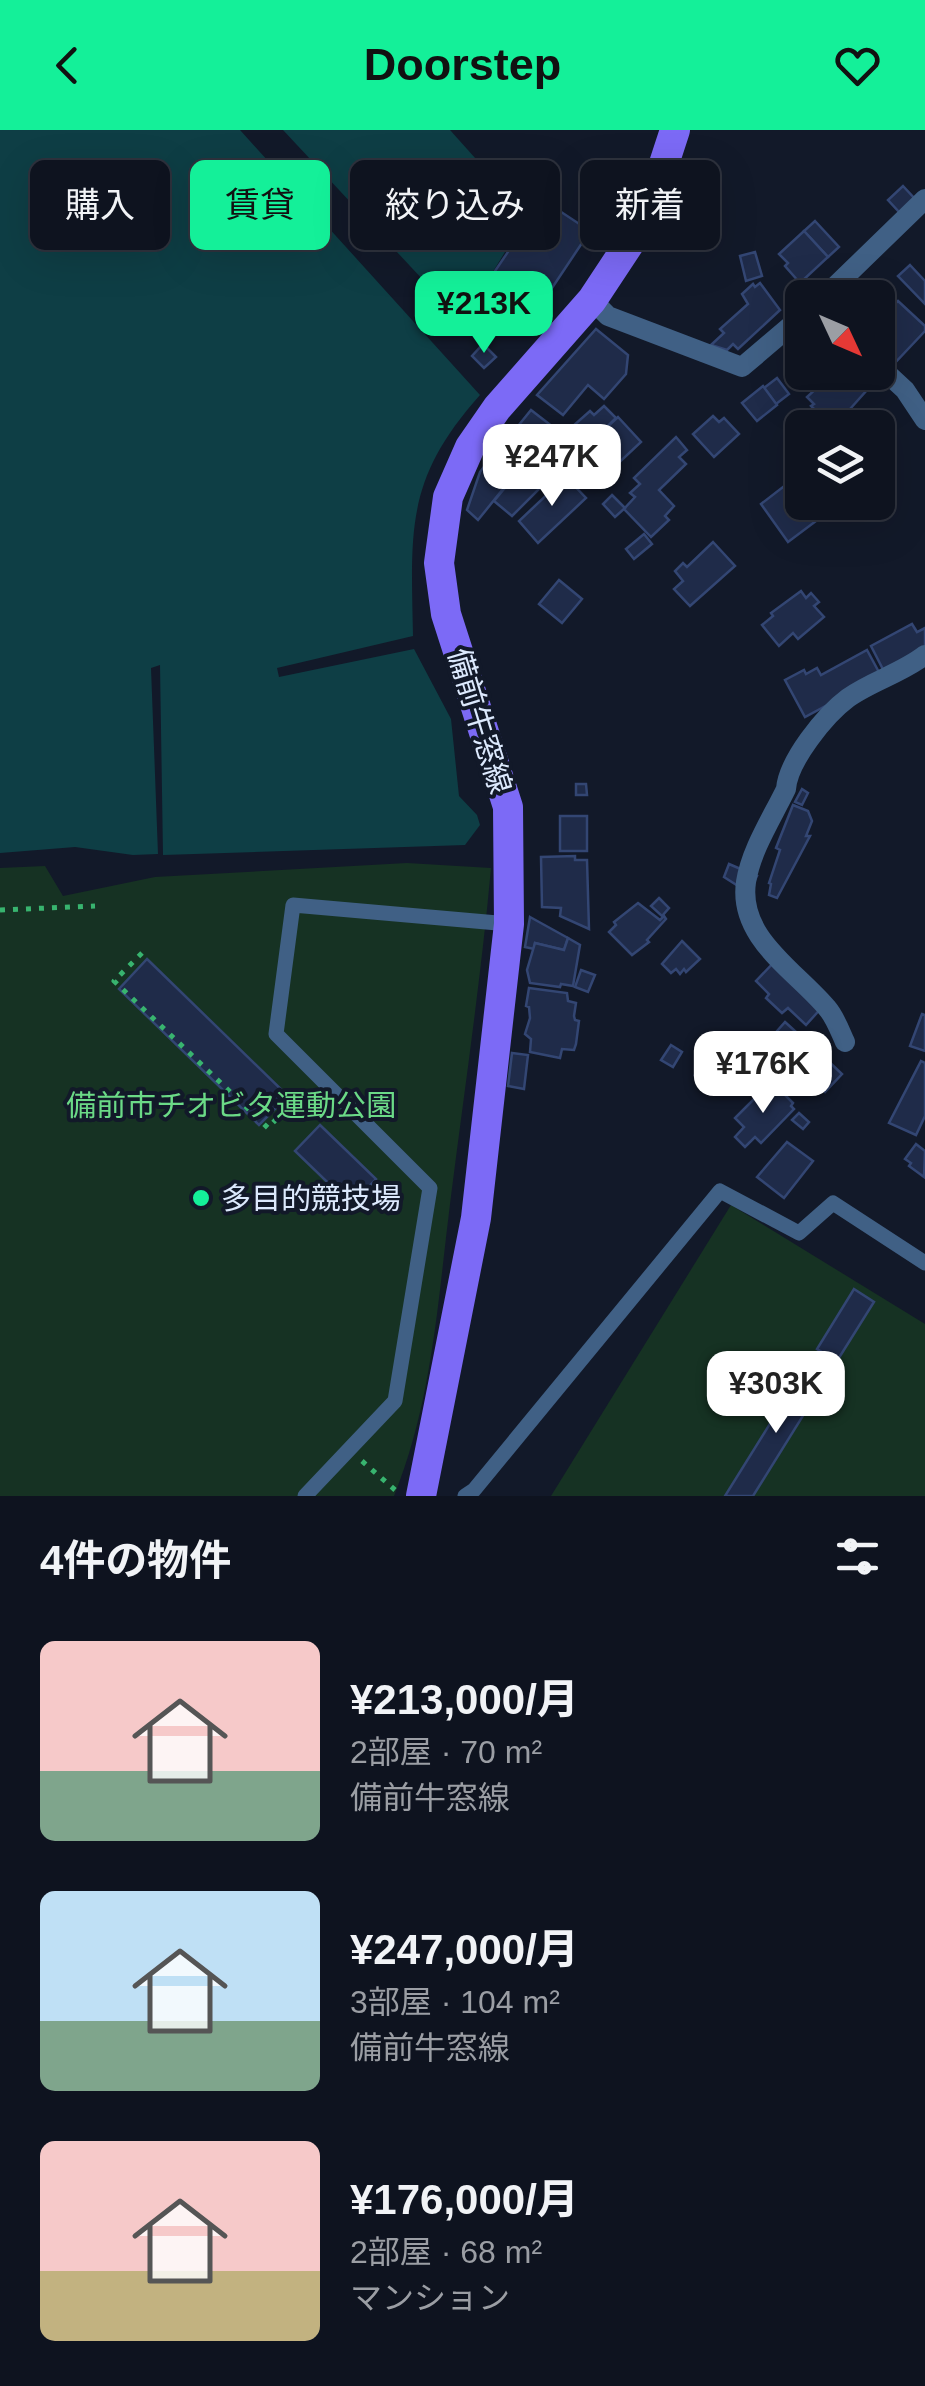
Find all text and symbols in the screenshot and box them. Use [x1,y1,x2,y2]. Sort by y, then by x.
icon: back [40,38,95,93]
icon: heart [830,38,885,93]
text: Doorstep [364,39,561,90]
chip: 購入 [30,160,170,250]
chip: 賃貸 [190,160,330,250]
chip: 絞り込み [350,160,560,250]
chip: 新着 [580,160,720,250]
pin: ¥213K [414,271,554,356]
north arrow [785,280,895,390]
map controls [785,280,895,520]
text: ¥213K [437,285,531,321]
button: layers [785,410,895,520]
pin: ¥247K [482,424,622,509]
text: ¥247K [505,438,599,474]
street label: 備前牛窓線 [442,644,518,798]
pin: ¥176K [693,1031,833,1116]
text: ¥176K [716,1045,810,1081]
park label: 備前市チオビタ運動公園 [66,1089,396,1122]
place label: 多目的競技場 [221,1182,401,1215]
marker: 多目的競技場 [190,1187,212,1209]
pin: ¥303K [706,1351,846,1436]
text: ¥303K [729,1365,823,1401]
icon: filters [830,1529,885,1584]
text: 4件の物件 [40,1537,231,1584]
text: ¥213,000/月 [350,1676,579,1723]
icon: home [120,1681,240,1801]
text: 2部屋 · 70 m² [350,1734,542,1770]
text: 備前牛窓線 [350,1780,510,1816]
text: ¥247,000/月 [350,1926,579,1973]
icon: home [120,1931,240,2051]
text: 3部屋 · 104 m² [350,1984,560,2020]
text: 備前牛窓線 [350,2030,510,2066]
text: ¥176,000/月 [350,2176,579,2223]
icon: home [120,2181,240,2301]
text: 2部屋 · 68 m² [350,2234,542,2270]
text: マンション [350,2280,510,2316]

